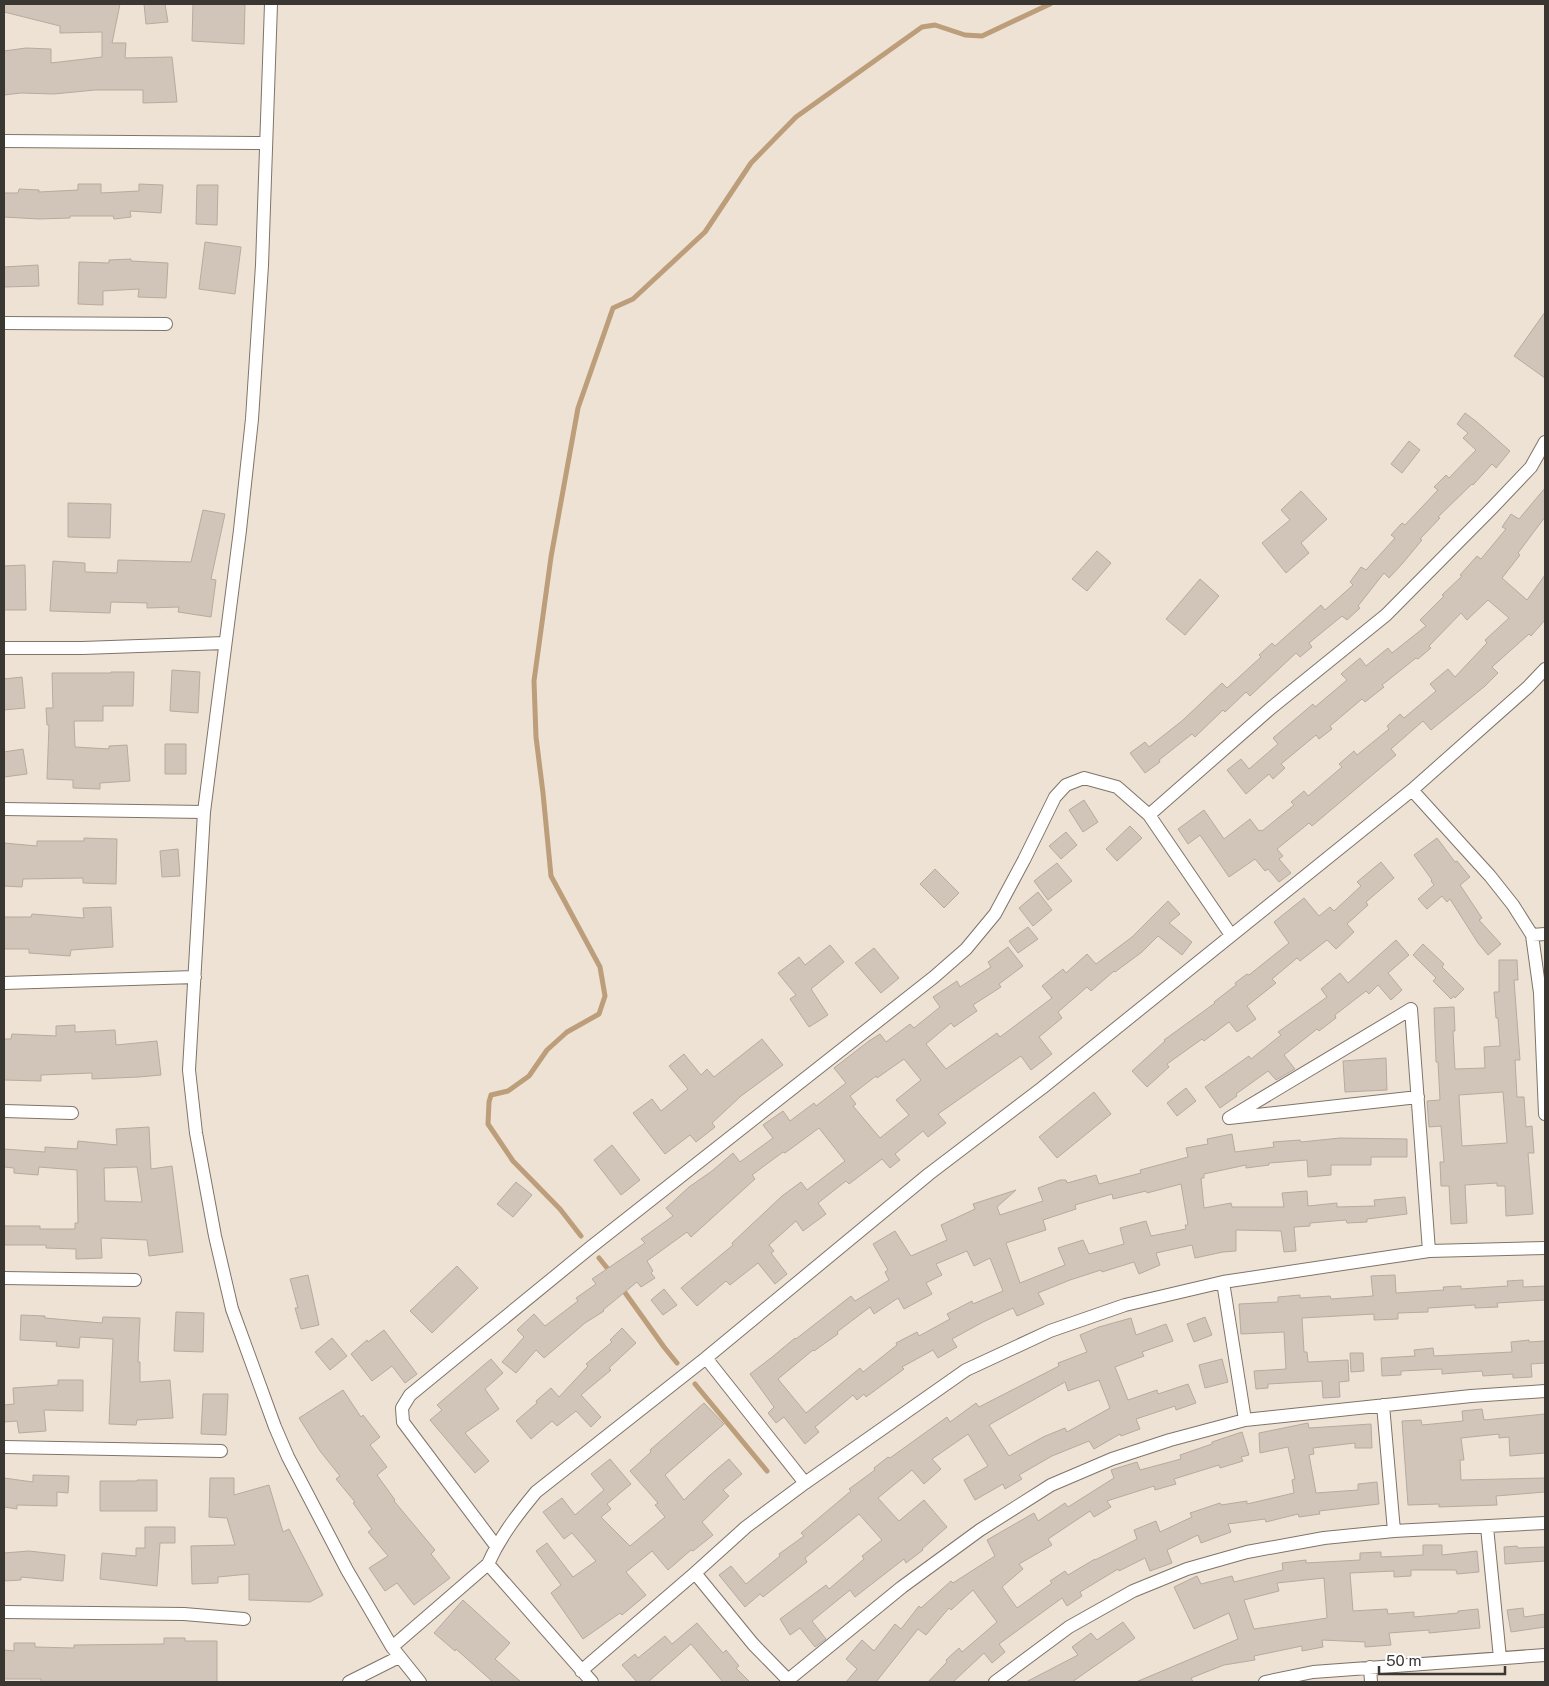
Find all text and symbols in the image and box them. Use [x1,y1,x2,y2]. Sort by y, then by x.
scale bar [1379,1644,1505,1676]
text: 50 m [1386,1652,1421,1669]

